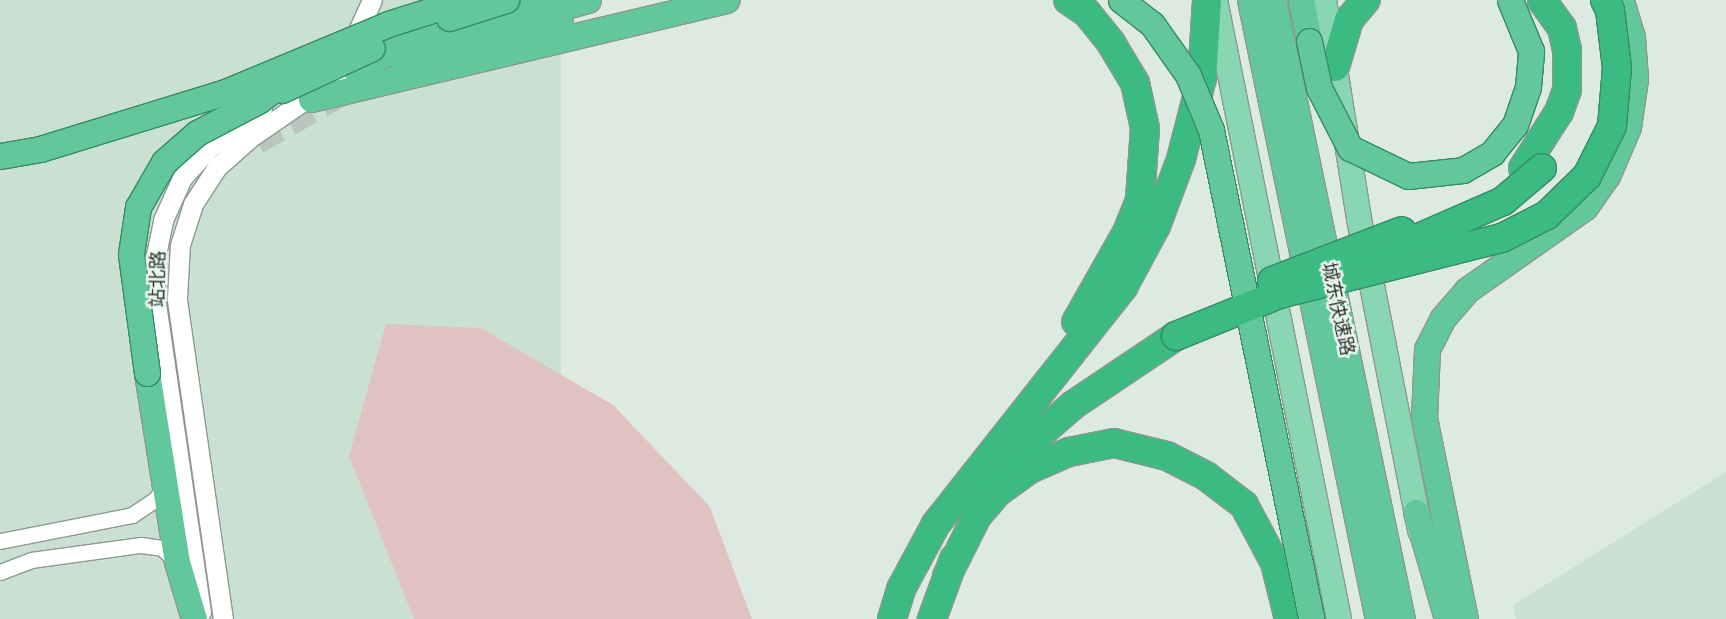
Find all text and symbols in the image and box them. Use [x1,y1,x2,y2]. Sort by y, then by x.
street label: 站北路 [146,250,170,308]
street label: 城东快速路 [1317,260,1359,358]

